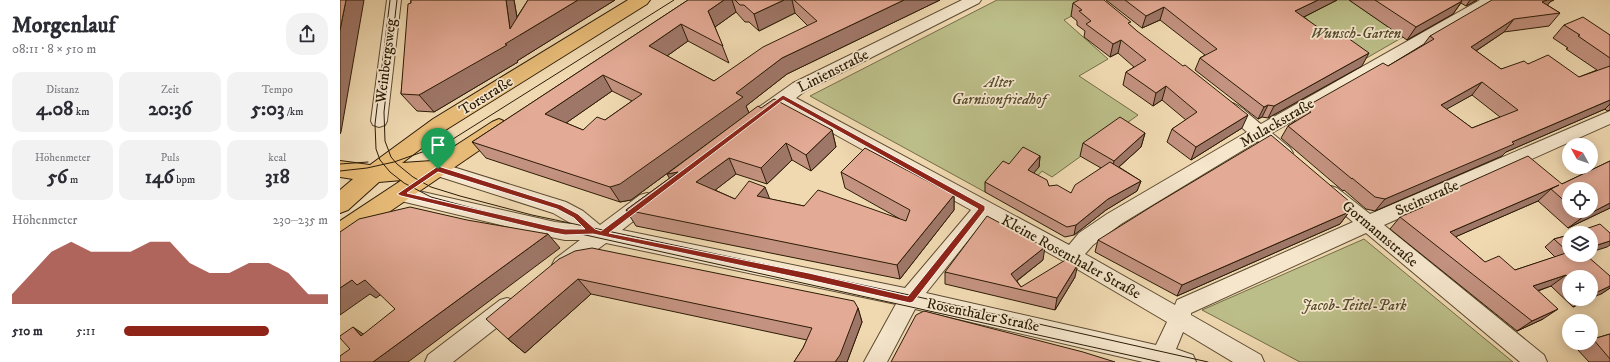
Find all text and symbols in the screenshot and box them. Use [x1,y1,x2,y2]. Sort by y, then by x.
text: Morgenlauf [12,12,116,39]
button: share [286,13,328,55]
street label: Weinbergsweg [371,17,401,105]
park label: Wunsch-Garten [1311,24,1402,43]
text: 08:11 · 8 × 510 m [12,41,96,57]
street label: Linienstraße [794,45,872,97]
street label: Torstraße [456,72,516,120]
park label: Alter Garnisonfriedhof [952,73,1050,109]
text: Distanz [46,83,79,97]
text: Zeit [161,83,179,97]
text: Tempo [262,83,293,97]
street label: Mulackstraße [1237,94,1317,152]
text: 4.08 [36,97,73,122]
text: 20:36 [148,97,192,122]
text: 5:03 [251,97,284,122]
text: km [73,105,89,119]
text: /km [284,105,304,119]
pin [421,128,455,169]
icon: arrive [427,134,449,156]
north arrow [1562,138,1598,174]
map controls [1562,138,1598,350]
text: Höhenmeter [35,151,90,165]
text: Puls [161,151,179,165]
text: kcal [268,151,286,165]
text: 56 [47,165,68,190]
text: 146 [145,165,174,190]
text: 318 [265,165,290,190]
text: m [68,173,78,187]
text: bpm [174,173,195,187]
street label: Steinstraße [1392,176,1462,220]
button: locate [1562,182,1598,218]
street label: Gormannstraße [1338,197,1422,271]
street label: Kleine Rosenthaler Straße [998,211,1144,303]
text: Höhenmeter [12,212,77,228]
text: 230–235 m [273,212,328,228]
button: layers [1562,226,1598,262]
button: + [1562,270,1598,306]
street label: Rosenthaler Straße [925,294,1041,336]
park label: Jacob-Teitel-Park [1301,296,1407,315]
button: − [1562,314,1598,350]
text: 510 m [12,323,43,339]
text: 5:11 [76,323,95,339]

